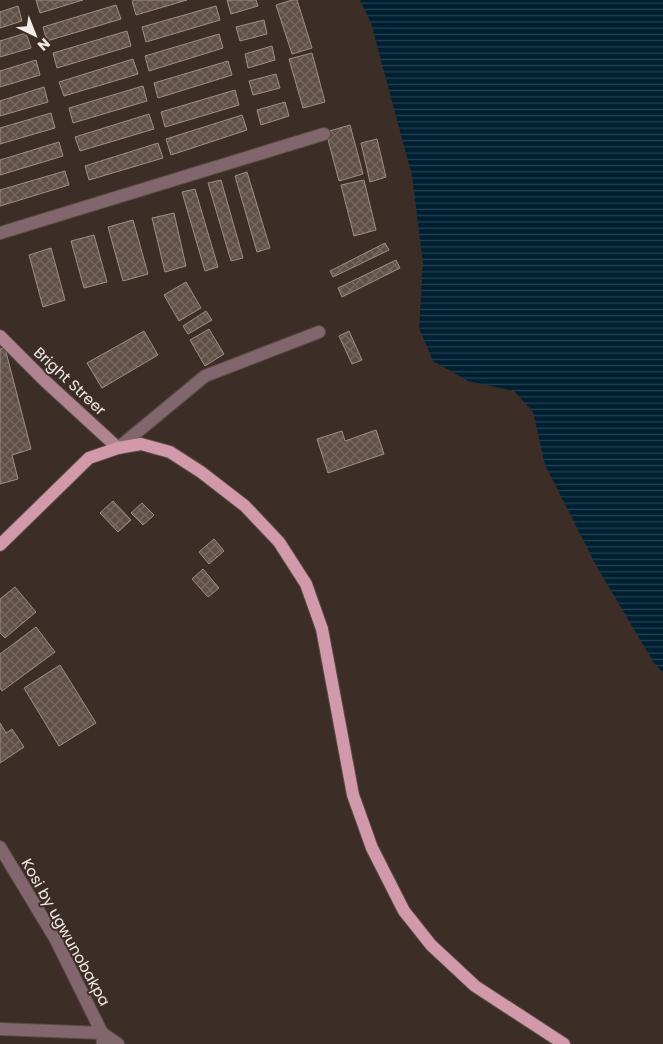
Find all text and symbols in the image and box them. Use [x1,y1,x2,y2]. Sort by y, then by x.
north arrow [10,10,60,60]
text: N [33,34,55,55]
street label: Bright Streer [29,342,111,420]
street label: Kosi by ugwunobakpa [17,854,115,1010]

